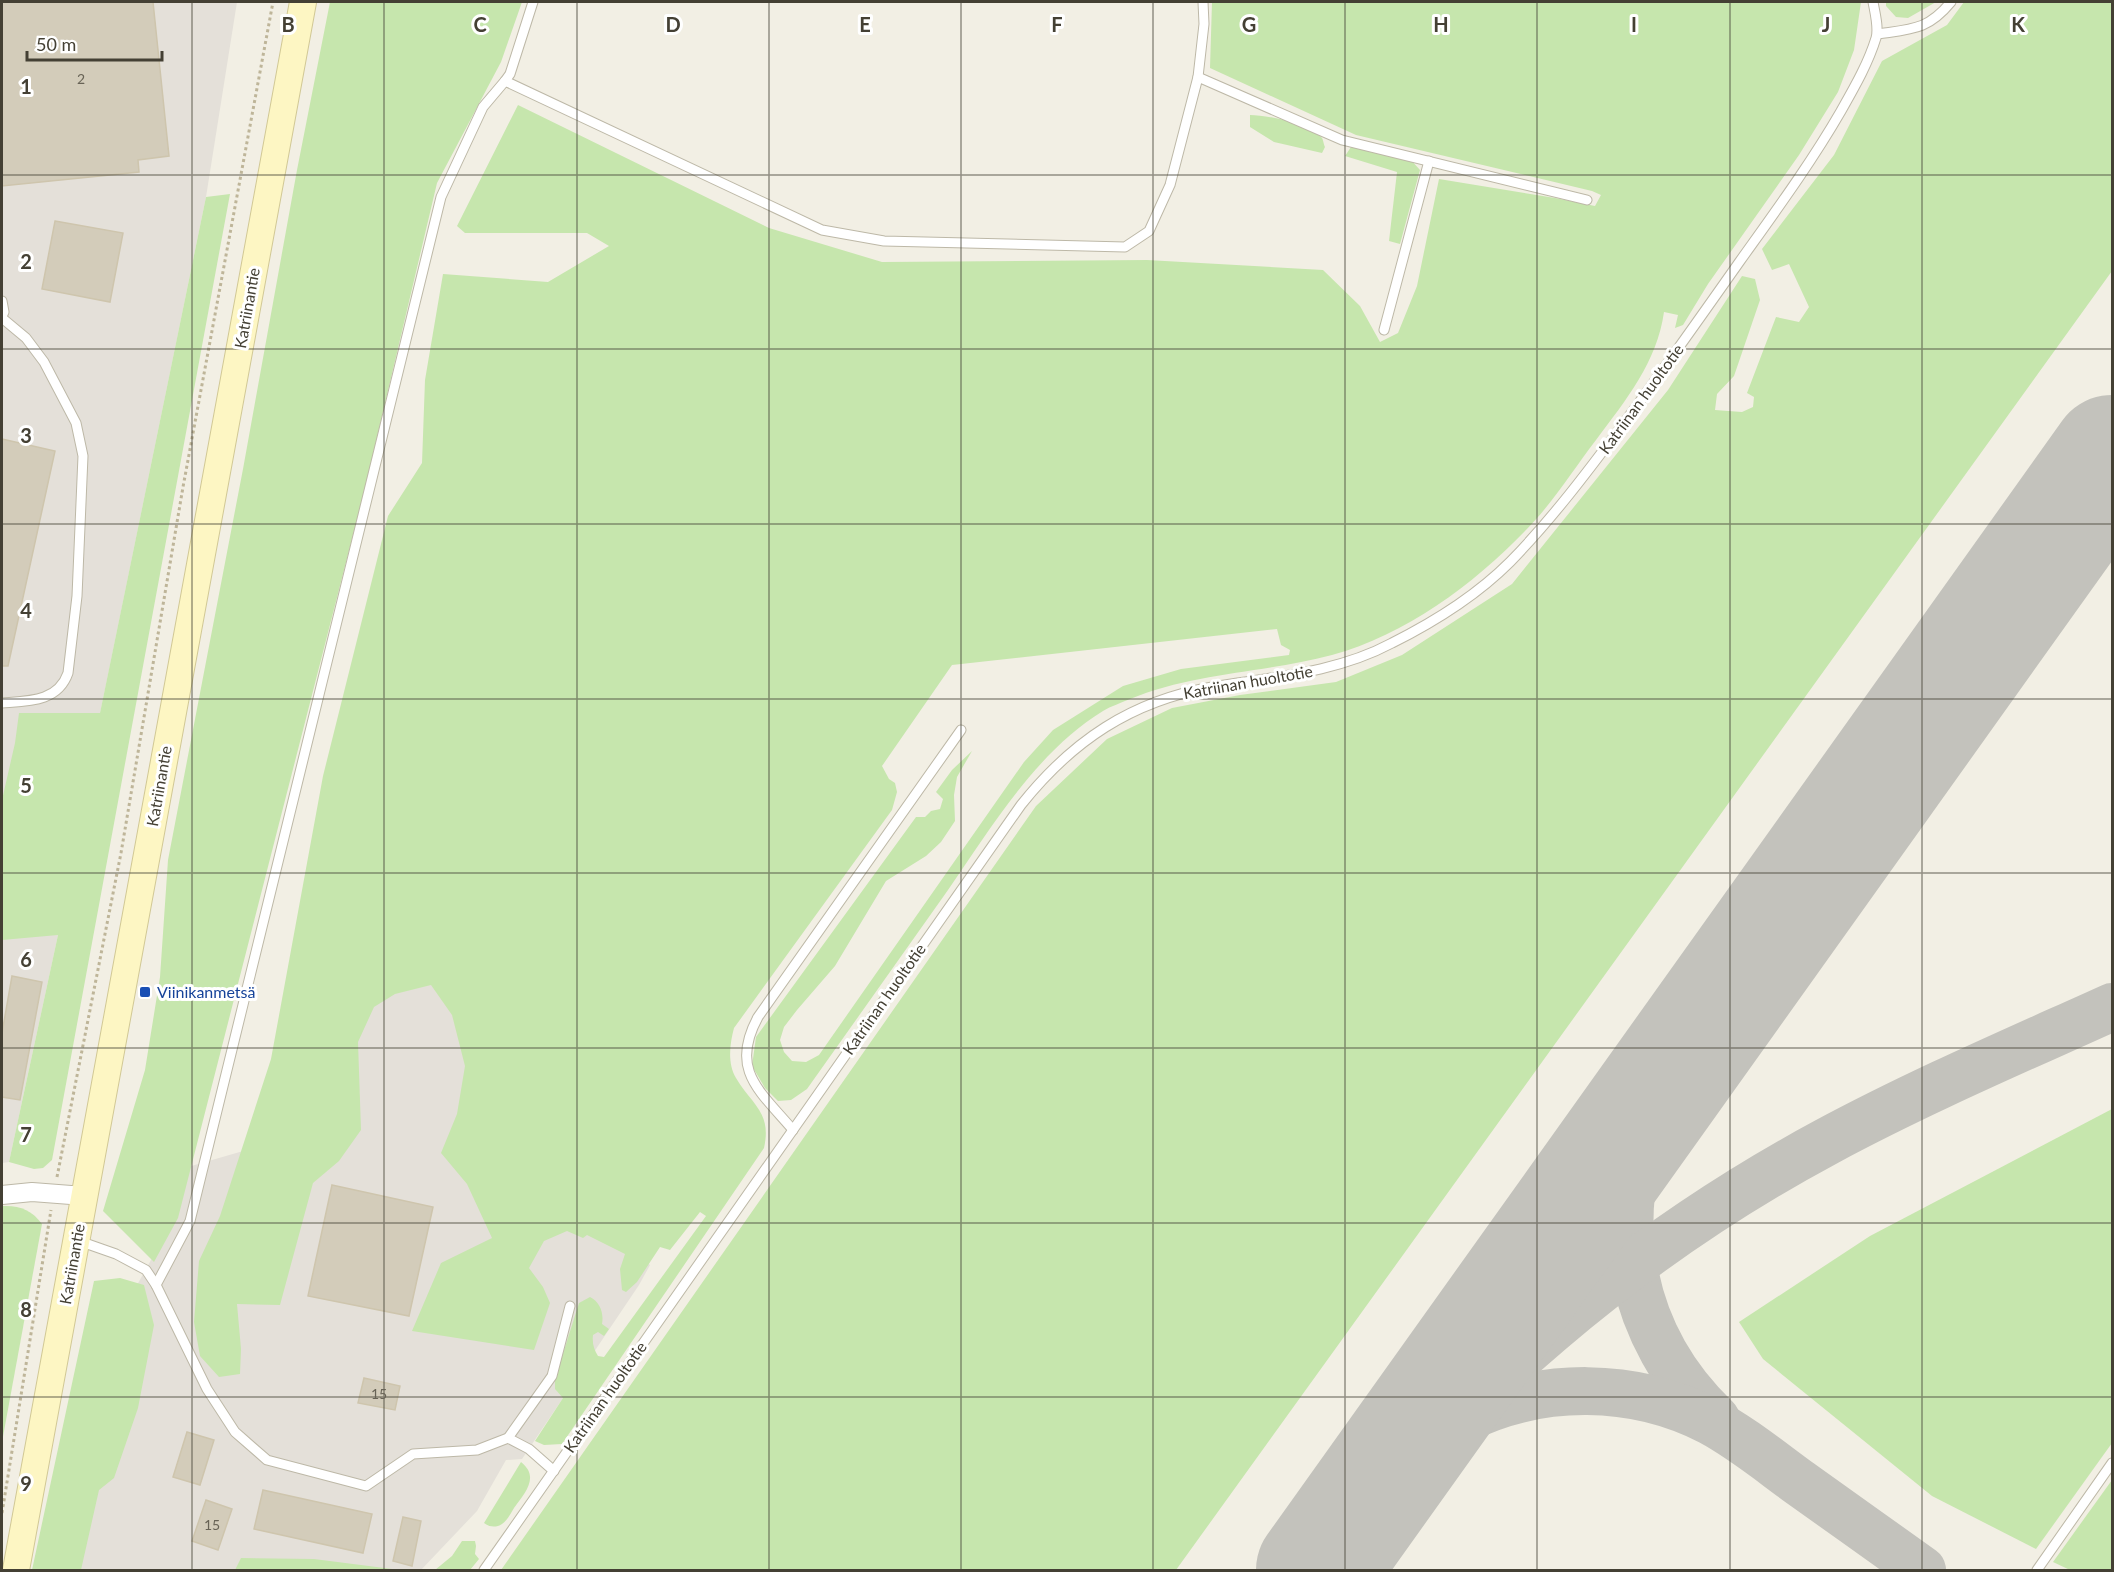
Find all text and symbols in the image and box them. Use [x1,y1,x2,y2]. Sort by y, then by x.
text: B [281,12,295,36]
text: C [473,12,487,36]
text: D [665,12,681,36]
text: E [859,12,871,36]
text: F [1051,12,1063,36]
text: G [1242,12,1256,36]
text: H [1433,12,1449,36]
text: I [1631,12,1637,36]
text: J [1822,12,1830,36]
text: K [2011,12,2025,36]
scale bar [27,24,162,62]
text: 50 m [36,33,76,55]
house number: 2 [77,70,85,87]
text: 1 [20,74,32,98]
text: 2 [20,249,32,273]
street label: Katriinantie [230,266,263,350]
street label: Katriinan huoltotie [1594,340,1687,457]
text: 3 [20,423,32,447]
text: 4 [20,598,32,622]
street label: Katriinan huoltotie [1182,661,1314,702]
street label: Katriinantie [142,744,175,828]
text: 5 [20,773,32,797]
street label: Katriinan huoltotie [838,940,929,1058]
text: 6 [20,947,32,971]
place label: Viinikanmetsä [157,982,255,1001]
marker: Viinikanmetsä [138,985,152,999]
text: 7 [20,1122,32,1146]
street label: Katriinantie [55,1222,88,1306]
text: 8 [20,1297,32,1321]
street label: Katriinan huoltotie [559,1338,650,1456]
house number: 15 [371,1385,387,1402]
text: 9 [20,1471,32,1495]
house number: 15 [204,1516,220,1533]

